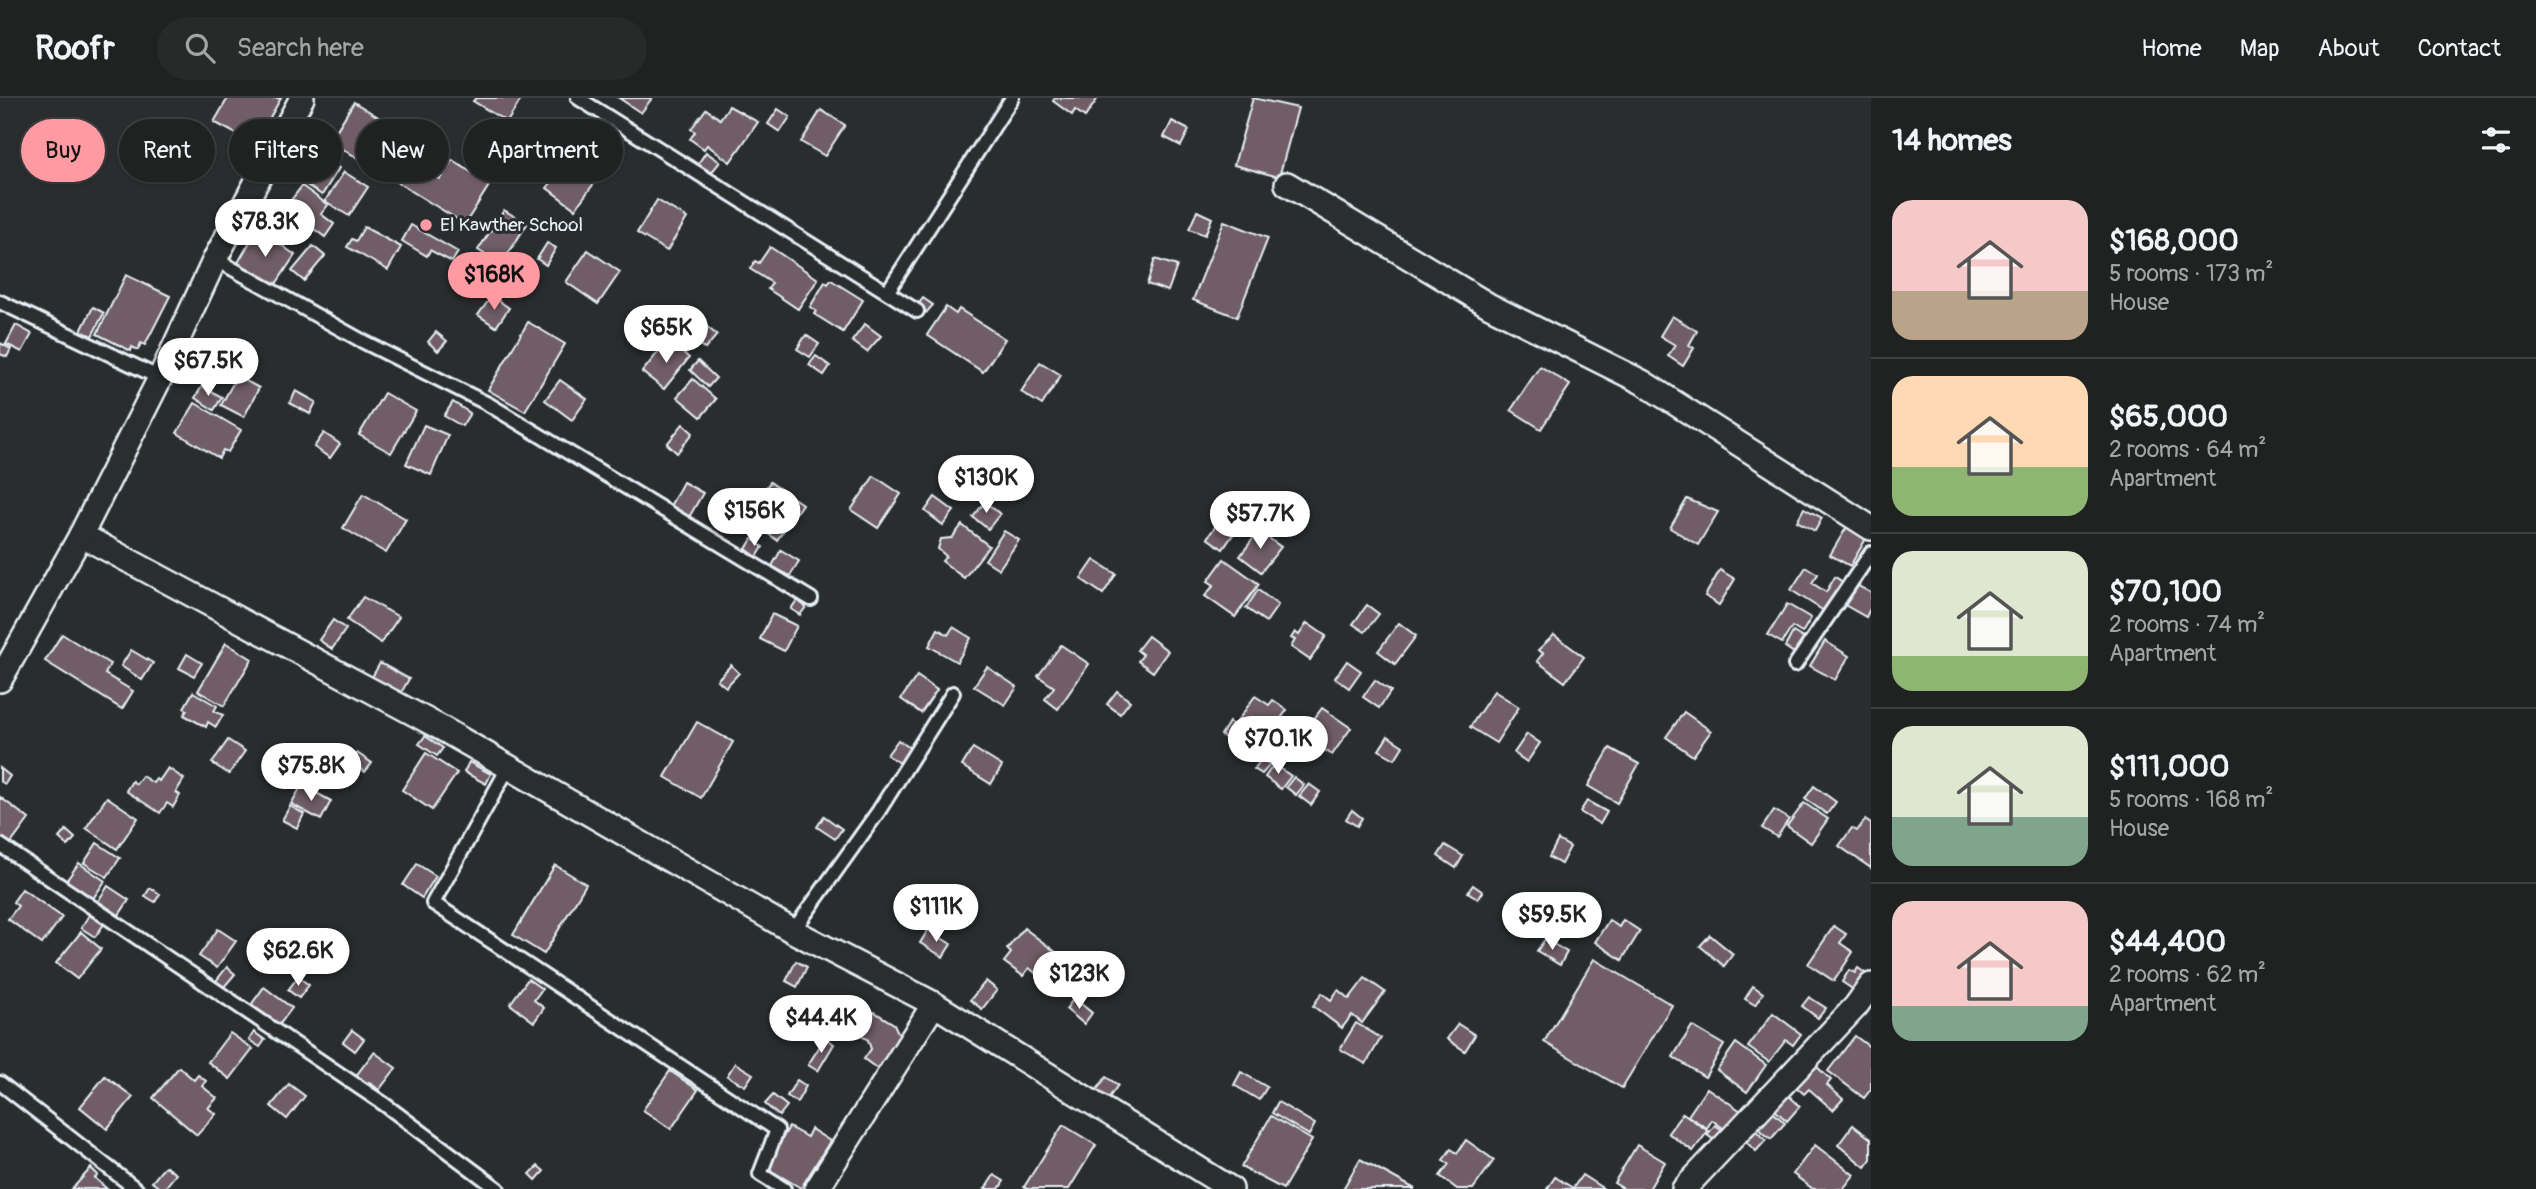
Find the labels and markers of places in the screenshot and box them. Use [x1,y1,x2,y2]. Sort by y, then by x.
pin: $78.3K [208,200,322,259]
place label: El Kawther School [440,213,583,237]
marker: El Kawther School [418,217,434,233]
pin: $168K [445,252,543,312]
pin: $65K [625,306,707,365]
pin: $67.5K [151,338,265,398]
pin: $130K [937,456,1035,515]
pin: $156K [705,489,803,548]
pin: $57.7K [1203,491,1317,551]
pin: $70.1K [1221,716,1335,776]
pin: $75.8K [254,744,368,803]
pin: $111K [887,884,985,944]
pin: $59.5K [1495,892,1609,952]
pin: $62.6K [241,928,355,988]
pin: $123K [1030,951,1128,1011]
pin: $44.4K [764,996,878,1055]

